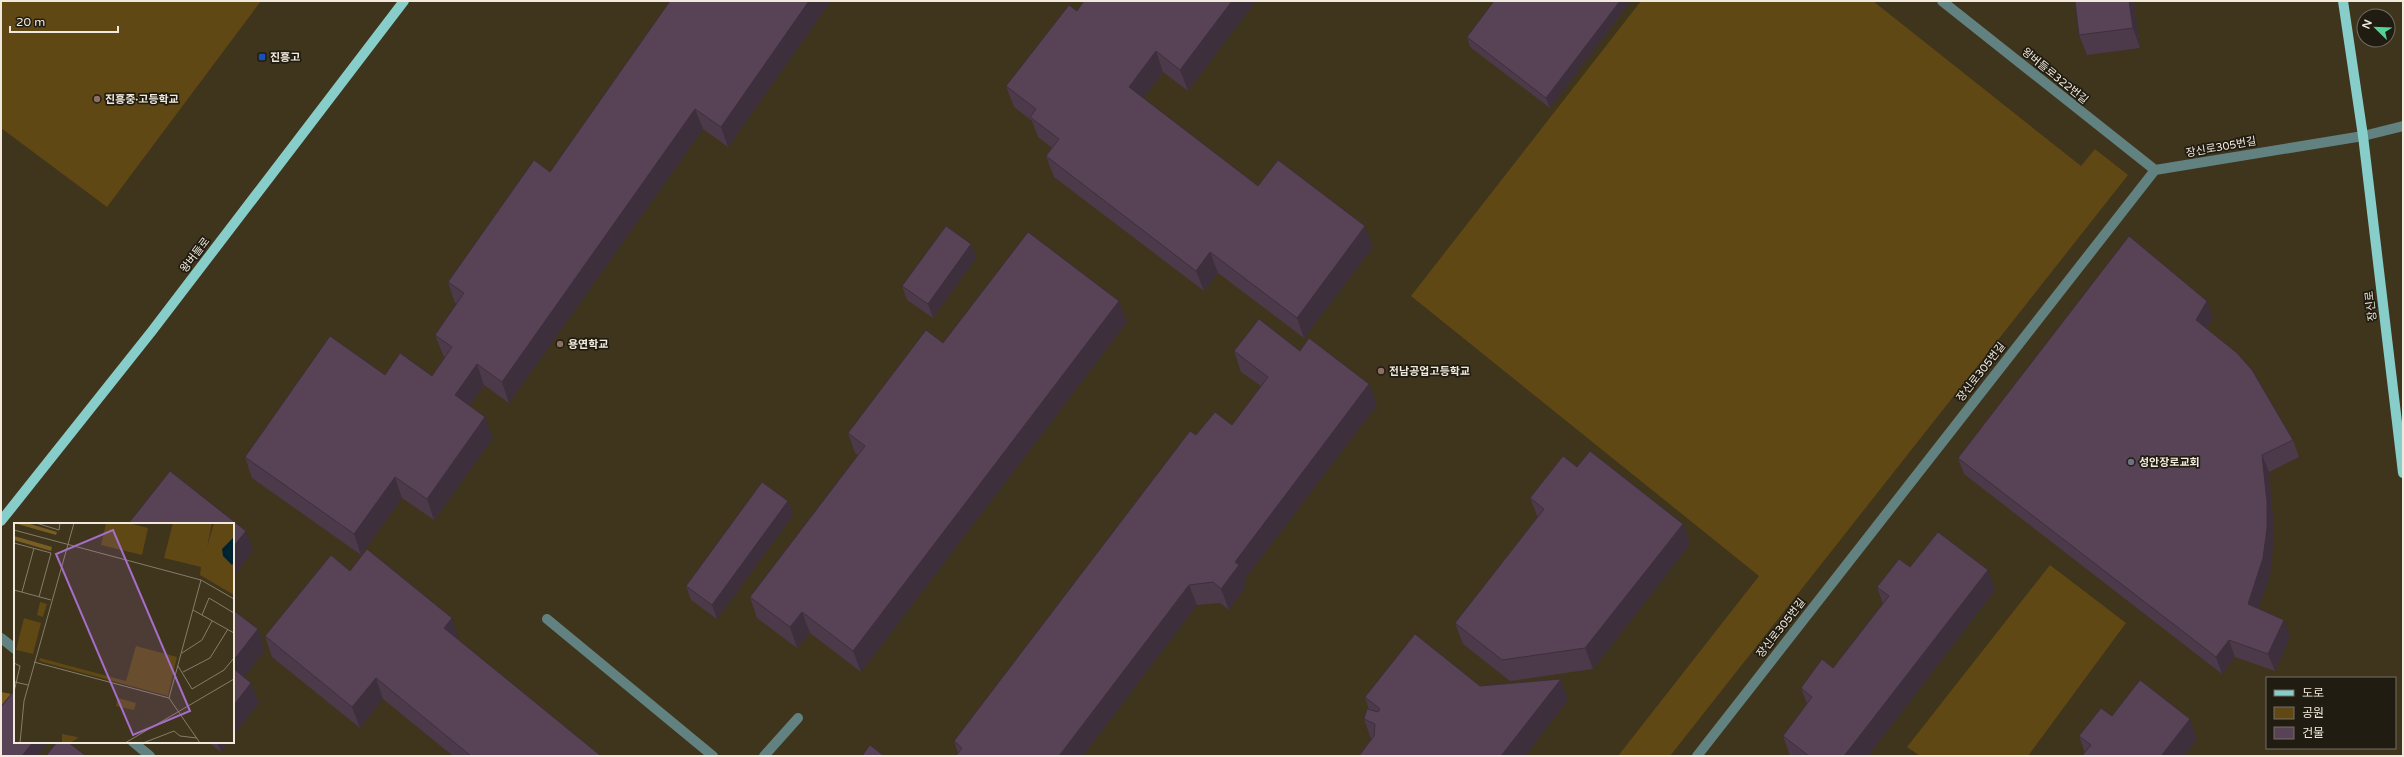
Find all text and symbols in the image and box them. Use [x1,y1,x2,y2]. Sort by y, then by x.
scale bar [10,8,118,34]
north arrow [2356,8,2396,48]
text: 20 m [16,15,45,29]
text: N [2360,18,2375,31]
street label: 왕버들로322번길 [2019,45,2091,107]
place label: 진흥고 [270,51,300,64]
marker: 진흥고 [257,52,267,62]
place label: 진흥중·고등학교 [105,93,179,106]
marker: 진흥중·고등학교 [92,94,102,104]
street label: 장신로305번길 [2185,134,2257,160]
street label: 왕버들로 [178,235,212,275]
street label: 장신로 [2363,290,2379,322]
place label: 용연학교 [568,338,608,351]
marker: 용연학교 [555,339,565,349]
street label: 장신로305번길 [1954,340,2008,404]
place label: 전남공업고등학교 [1389,365,1470,378]
marker: 전남공업고등학교 [1376,366,1386,376]
place label: 성안장로교회 [2139,456,2200,469]
marker: 성안장로교회 [2126,457,2136,467]
inset map [14,523,234,743]
street label: 장신로305번길 [1754,596,1808,660]
legend [2266,677,2396,749]
text: 도로 [2302,686,2324,700]
text: 공원 [2302,706,2324,720]
text: 건물 [2302,726,2324,740]

